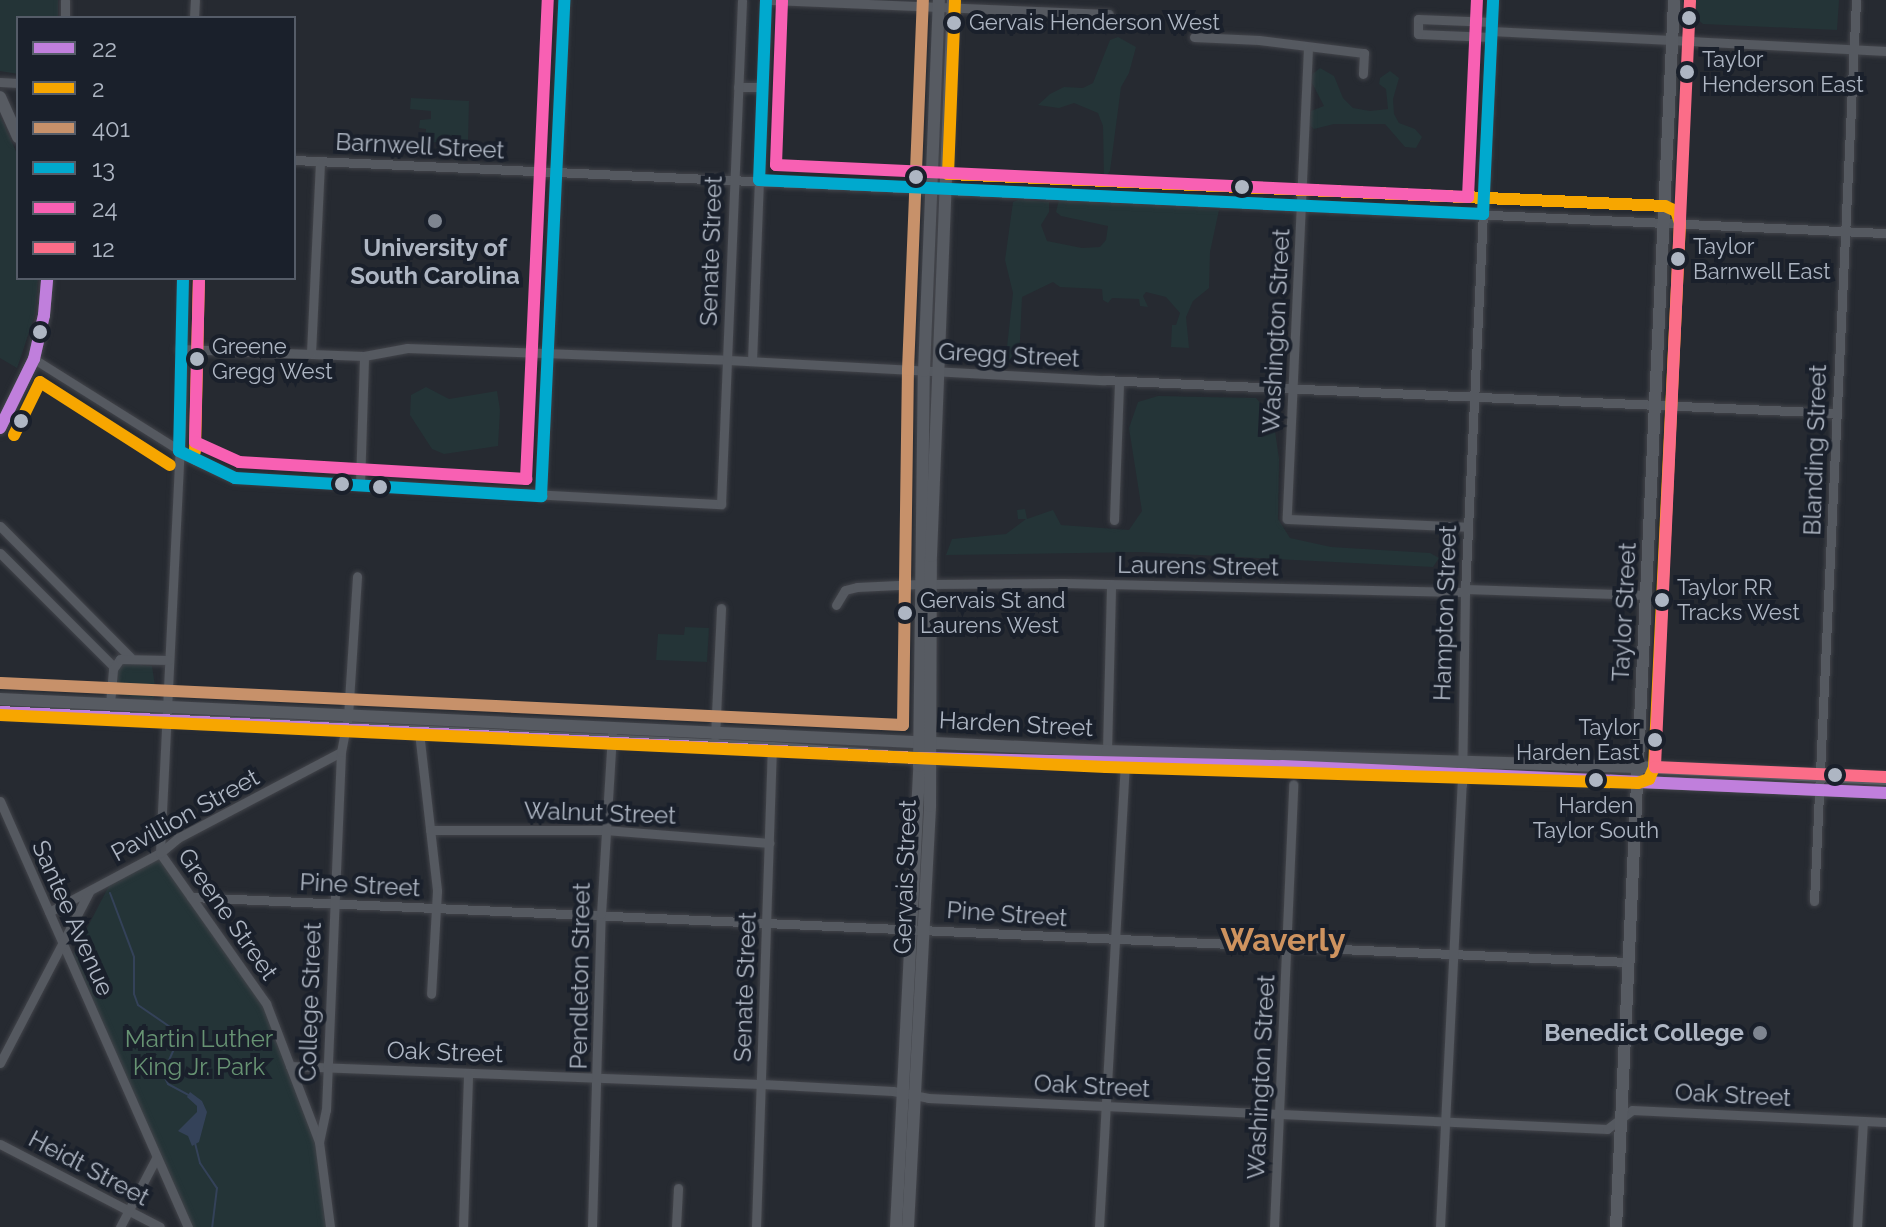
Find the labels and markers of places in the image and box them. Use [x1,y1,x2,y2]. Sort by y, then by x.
place label: Gervais Henderson West [969,10,1221,36]
unlabelled marker [1681,10,1697,26]
marker: Gervais Henderson West [946,15,962,31]
place label: Taylor Henderson East [1702,46,1864,98]
marker: Taylor Henderson East [1679,64,1695,80]
unlabelled marker [908,169,924,185]
unlabelled marker [1234,179,1250,195]
marker: University of South Carolina [426,212,444,230]
place label: Taylor Barnwell East [1693,233,1831,284]
place label: University of South Carolina [350,234,520,290]
marker: Taylor Barnwell East [1670,251,1686,267]
unlabelled marker [32,324,48,340]
place label: Greene Gregg West [212,333,333,384]
marker: Greene Gregg West [189,351,205,367]
unlabelled marker [13,413,29,429]
unlabelled marker [334,476,350,492]
unlabelled marker [372,479,388,495]
place label: Taylor RR Tracks West [1677,574,1801,626]
place label: Gervais St and Laurens West [920,587,1065,638]
marker: Taylor RR Tracks West [1654,592,1670,608]
marker: Gervais St and Laurens West [897,605,913,621]
place label: Taylor Harden East [1516,714,1640,766]
marker: Taylor Harden East [1647,732,1663,748]
unlabelled marker [1827,767,1843,783]
marker: Harden Taylor South [1588,772,1604,788]
place label: Harden Taylor South [1533,792,1659,844]
place label: Benedict College [1544,1019,1744,1047]
marker: Benedict College [1751,1024,1769,1042]

